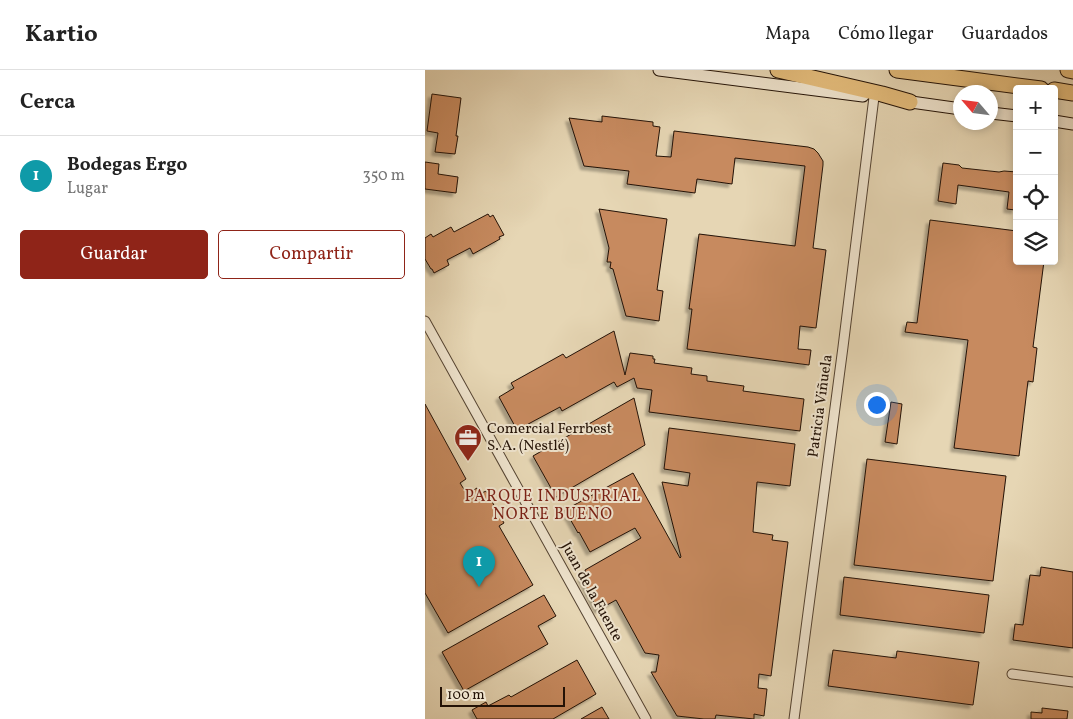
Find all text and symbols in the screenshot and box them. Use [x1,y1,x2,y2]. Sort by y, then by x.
text: Kartio [25,18,98,52]
text: Mapa [765,22,810,47]
text: Cómo llegar [838,22,934,47]
text: Guardados [962,22,1048,47]
north arrow [953,85,998,130]
map controls [1013,85,1058,265]
button: + [1013,85,1058,130]
text: Cerca [20,88,75,117]
button: − [1013,130,1058,175]
text: Bodegas Ergo [67,152,187,178]
text: 1 [33,165,39,187]
text: 350 m [362,165,405,187]
button: locate [1013,175,1058,220]
text: Lugar [67,178,108,200]
button: layers [1013,220,1058,265]
button: Guardar [20,230,208,279]
button: Compartir [218,230,405,279]
street label: Patricia Viñuela [803,353,839,459]
your location [864,392,890,418]
place label: Comercial Ferrbest S. A. (Nestlé) [487,419,612,457]
office icon: Comercial Ferrbest S. A. (Nestlé) [453,423,483,462]
district label: PARQUE INDUSTRIAL NORTE BUENO [464,486,642,526]
street label: Juan de la Fuente [555,538,627,646]
pin: 1 [463,546,495,587]
scale bar [440,684,565,707]
text: 100 m [447,686,485,705]

